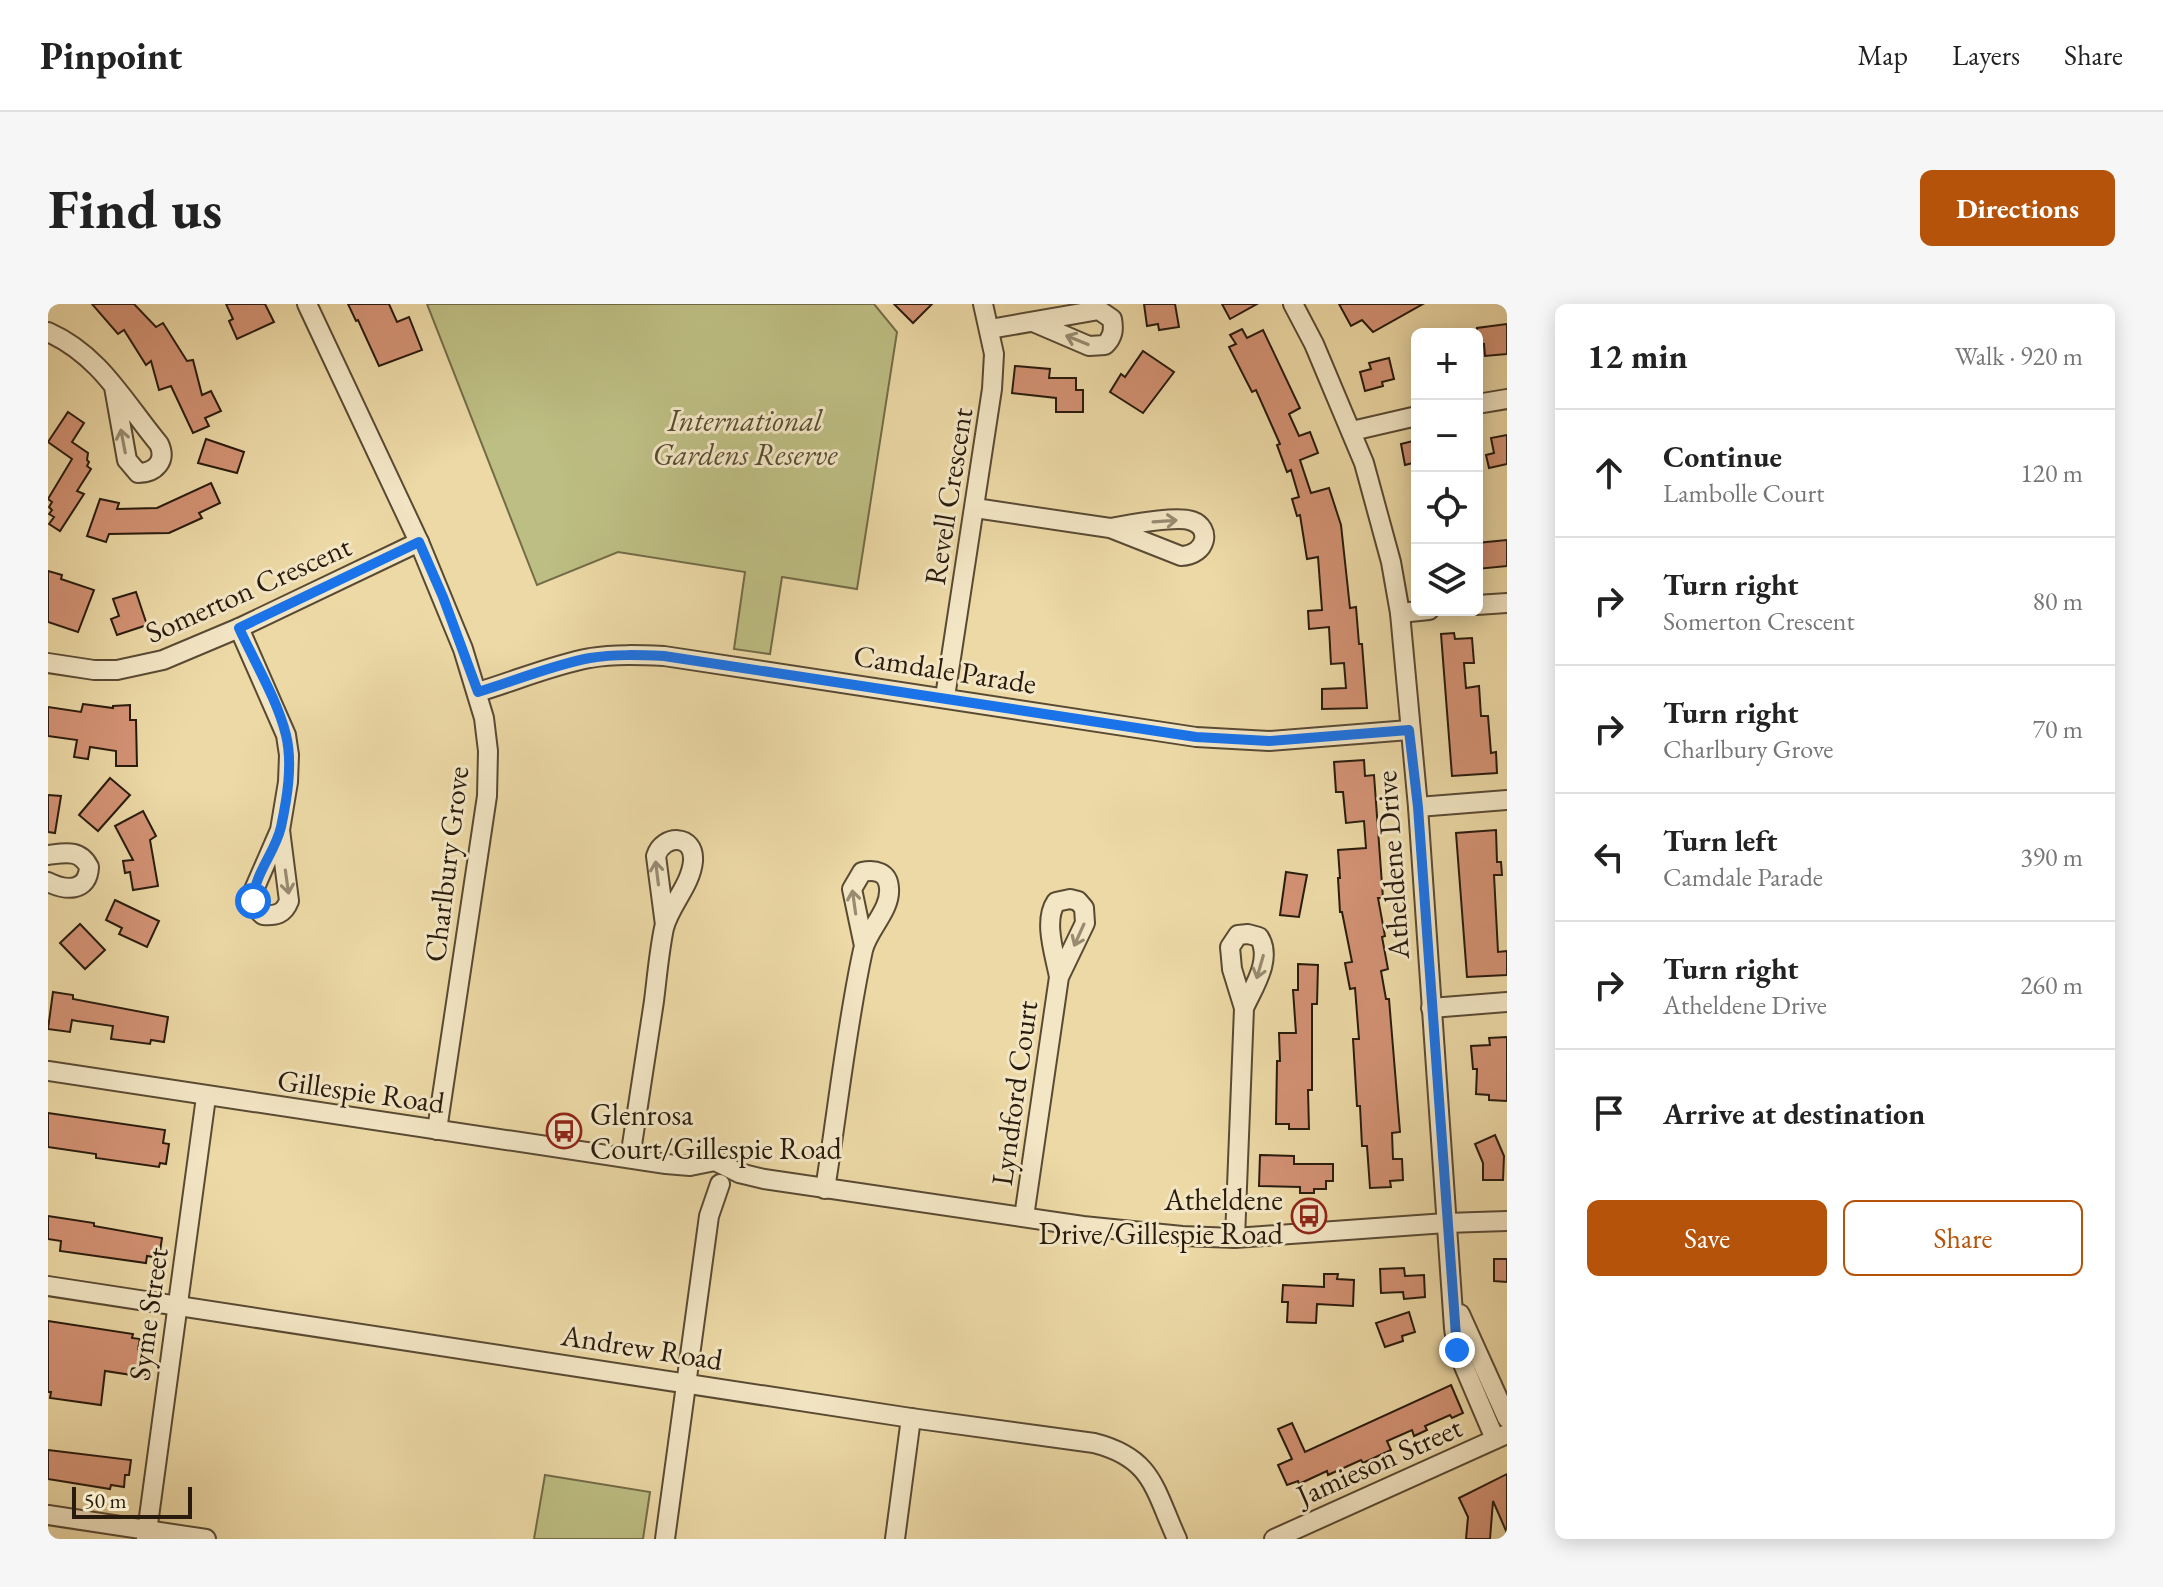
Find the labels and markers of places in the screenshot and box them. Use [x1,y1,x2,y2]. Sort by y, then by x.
place label: Glenrosa Court/Gillespie Road [590,1095,843,1168]
bus stop icon: Glenrosa Court/Gillespie Road [545,1112,583,1150]
place label: Atheldene Drive/Gillespie Road [1039,1180,1284,1253]
bus stop icon: Atheldene Drive/Gillespie Road [1290,1197,1328,1235]

